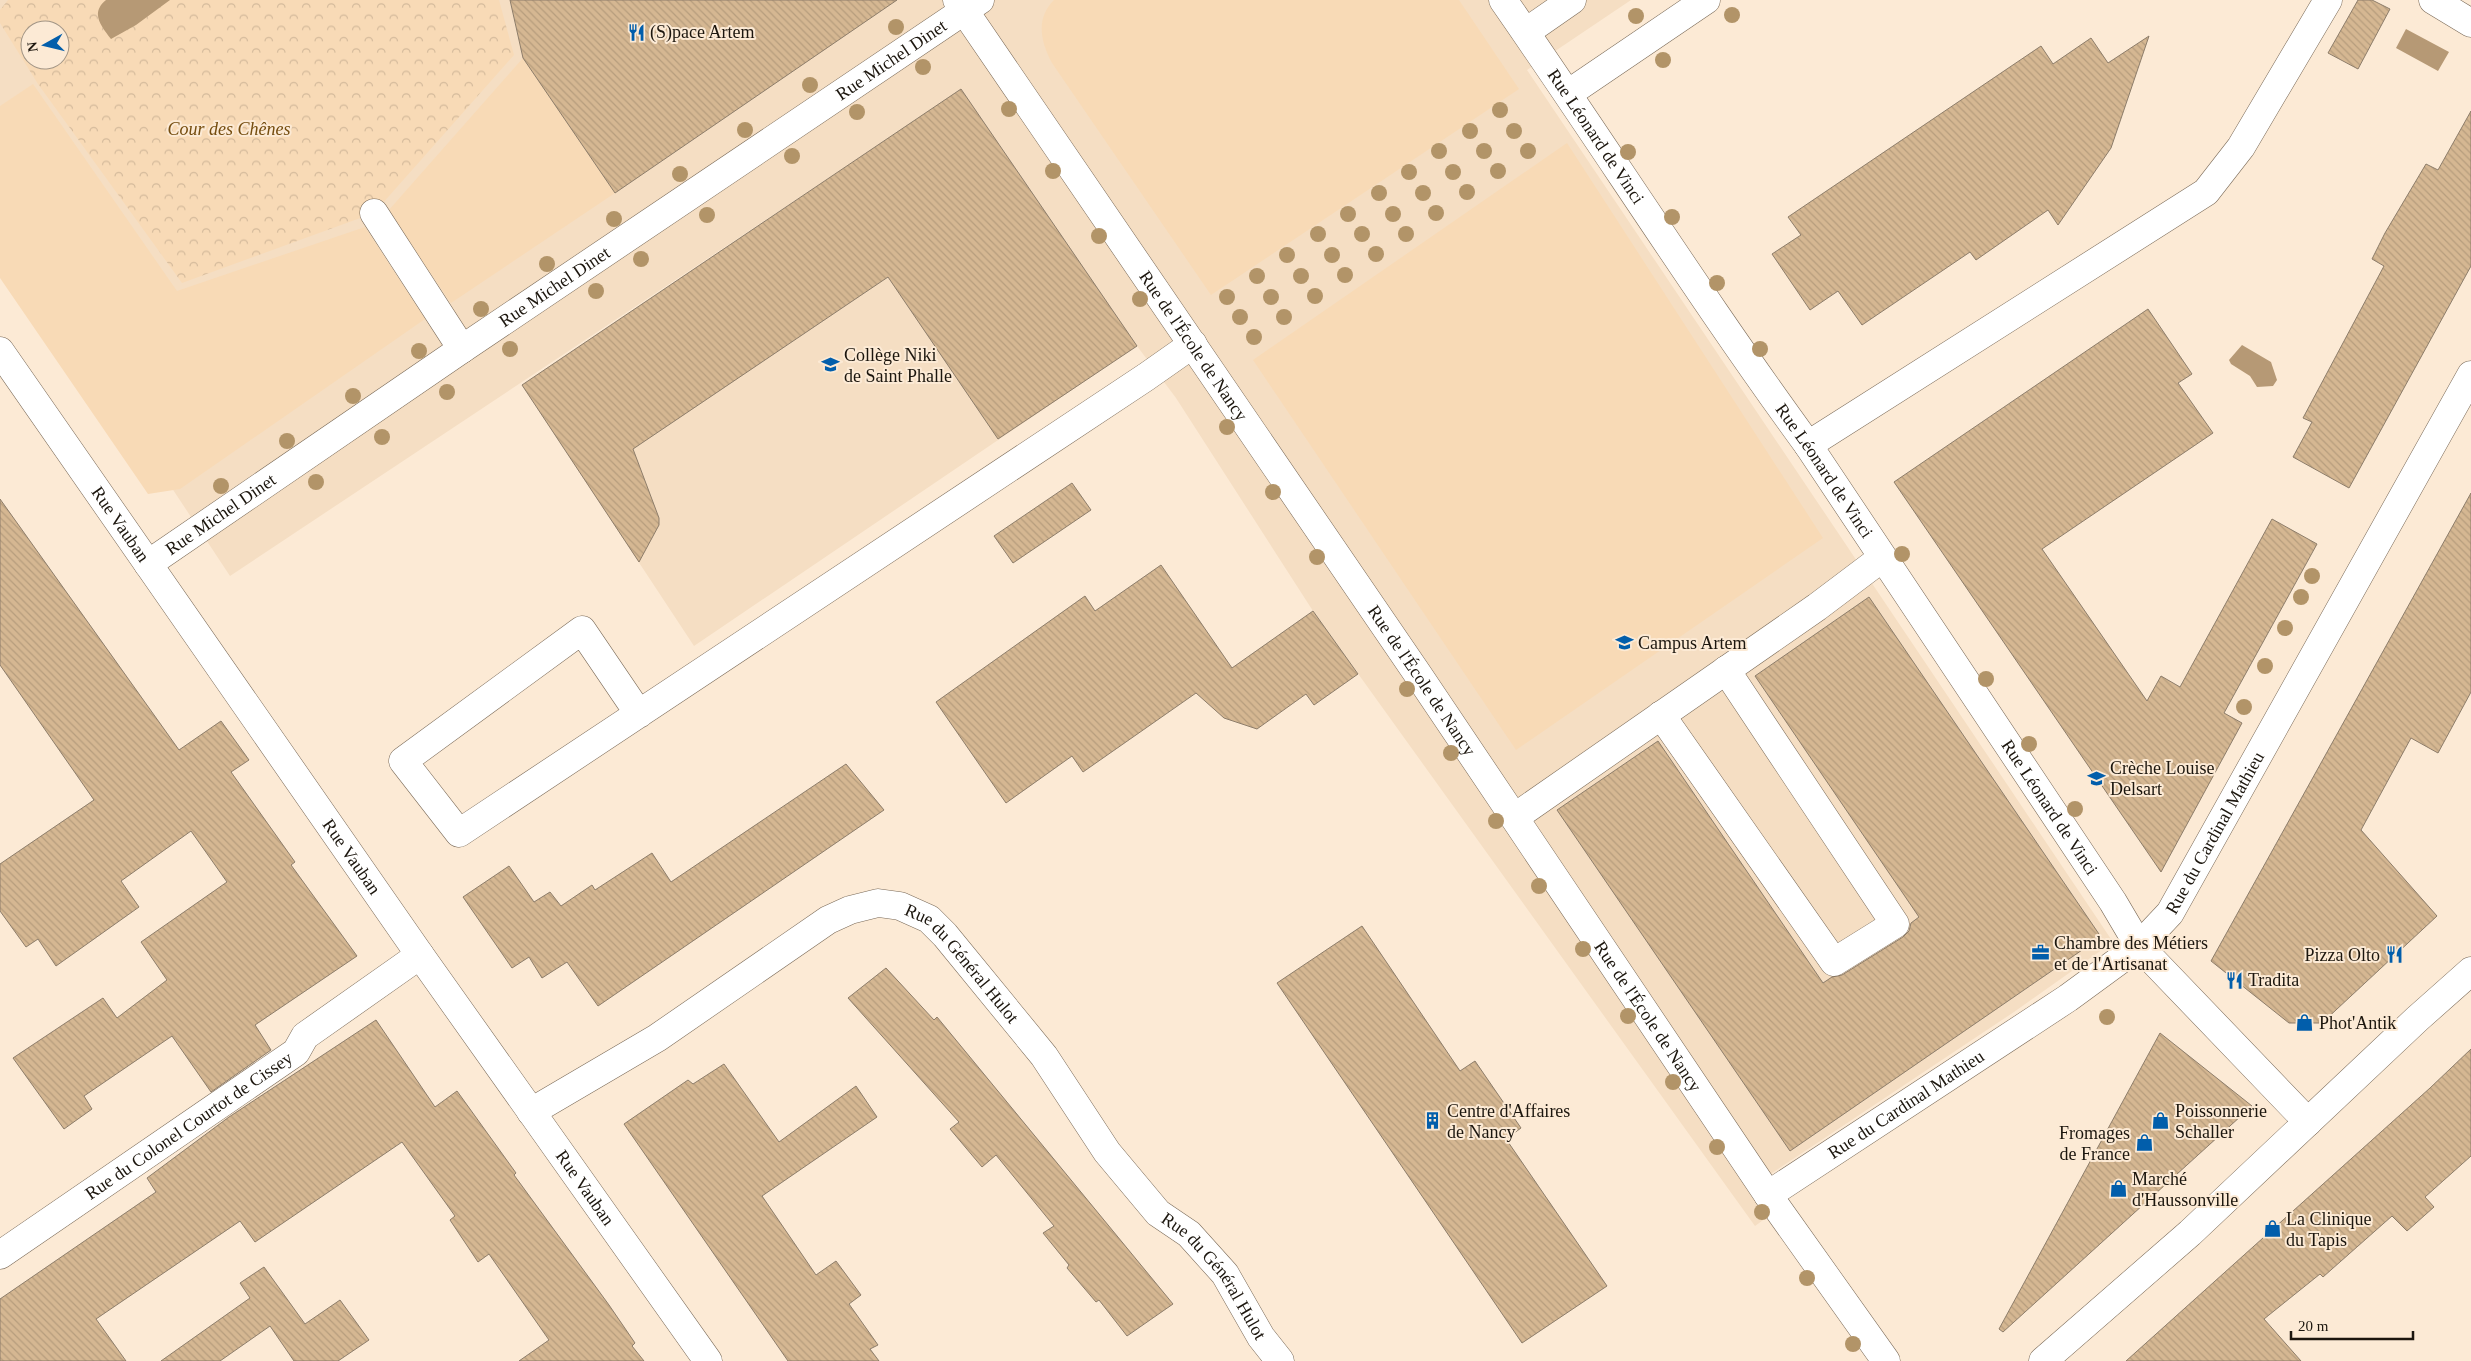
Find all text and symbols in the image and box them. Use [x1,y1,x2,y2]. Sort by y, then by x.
street label: Rue Michel Dinet [832,16,950,104]
north arrow [20,20,70,70]
restaurant icon: (S)pace Artem [626,22,646,42]
place label: (S)pace Artem [650,22,754,43]
text: N [24,41,41,53]
street label: Rue Léonard de Vinci [1543,65,1648,208]
park label: Cour des Chênes [168,119,291,139]
street label: Rue Michel Dinet [495,242,614,331]
street label: Rue de l'École de Nancy [1135,267,1252,425]
place label: Collège Niki de Saint Phalle [844,345,952,386]
school or university icon: Collège Niki de Saint Phalle [820,355,840,375]
street label: Rue Léonard de Vinci [1771,400,1877,542]
street label: Rue Michel Dinet [162,470,280,559]
street label: Rue Vauban [87,483,154,566]
street label: Rue de l'École de Nancy [1364,601,1480,759]
school or university icon: Campus Artem [1614,633,1634,653]
place label: Campus Artem [1638,633,1747,653]
street label: Rue Léonard de Vinci [1998,736,2102,879]
street label: Rue du Cardinal Mathieu [2162,748,2268,917]
place label: Crèche Louise Delsart [2110,758,2214,799]
school or university icon: Crèche Louise Delsart [2086,768,2106,788]
street label: Rue Vauban [319,815,385,898]
street label: Rue du Général Hulot [902,900,1023,1027]
place label: Chambre des Métiers et de l'Artisanat [2054,933,2208,974]
street label: Rue de l'École de Nancy [1590,937,1706,1096]
office icon: Chambre des Métiers et de l'Artisanat [2030,943,2050,963]
place label: Pizza Olto [2305,945,2380,965]
restaurant icon: Pizza Olto [2384,945,2404,965]
restaurant icon: Tradita [2224,970,2244,990]
place label: Tradita [2248,970,2299,990]
shop icon: Phot'Antik [2295,1013,2315,1033]
place label: Phot'Antik [2319,1013,2396,1033]
street label: Rue du Cardinal Mathieu [1824,1046,1988,1163]
street label: Rue du Colonel Courtot de Cissey [81,1047,296,1203]
place label: Centre d'Affaires de Nancy [1447,1101,1570,1142]
place label: Poissonnerie Schaller [2175,1101,2267,1142]
building icon: Centre d'Affaires de Nancy [1423,1111,1443,1131]
shop icon: Poissonnerie Schaller [2151,1111,2171,1131]
place label: Fromages de France [2059,1123,2130,1164]
shop icon: Fromages de France [2134,1133,2154,1153]
street label: Rue Vauban [552,1146,618,1229]
place label: Marché d'Haussonville [2132,1169,2238,1210]
shop icon: Marché d'Haussonville [2108,1179,2128,1199]
street label: Rue du Général Hulot [1158,1208,1270,1343]
place label: La Clinique du Tapis [2286,1209,2371,1250]
shop icon: La Clinique du Tapis [2262,1219,2282,1239]
scale bar [2291,1308,2414,1340]
text: 20 m [2298,1318,2329,1334]

